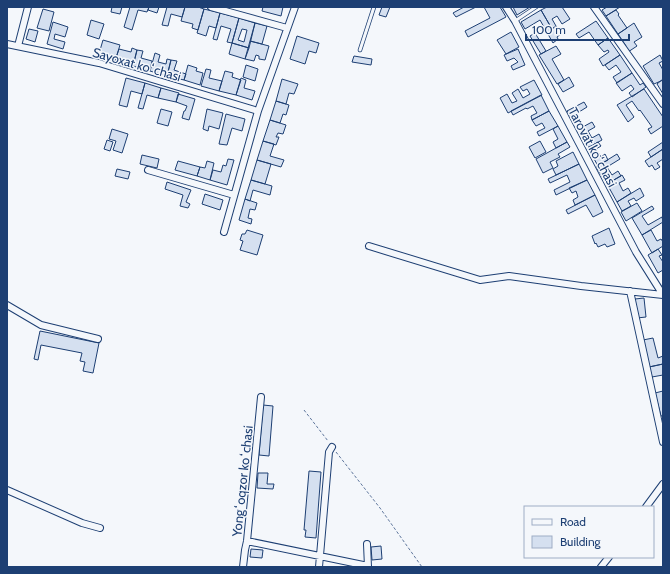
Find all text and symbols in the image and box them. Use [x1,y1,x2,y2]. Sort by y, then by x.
scale bar [526,16,629,42]
text: 100 m [532,22,566,37]
street label: Sayoxat koʻchasi [91,44,183,84]
street label: Tarovat koʻchasi [565,104,621,190]
street label: Yongʻoqzor koʻchasi [228,425,256,538]
legend [524,506,654,558]
text: Road [560,514,586,529]
text: Building [560,534,602,549]

